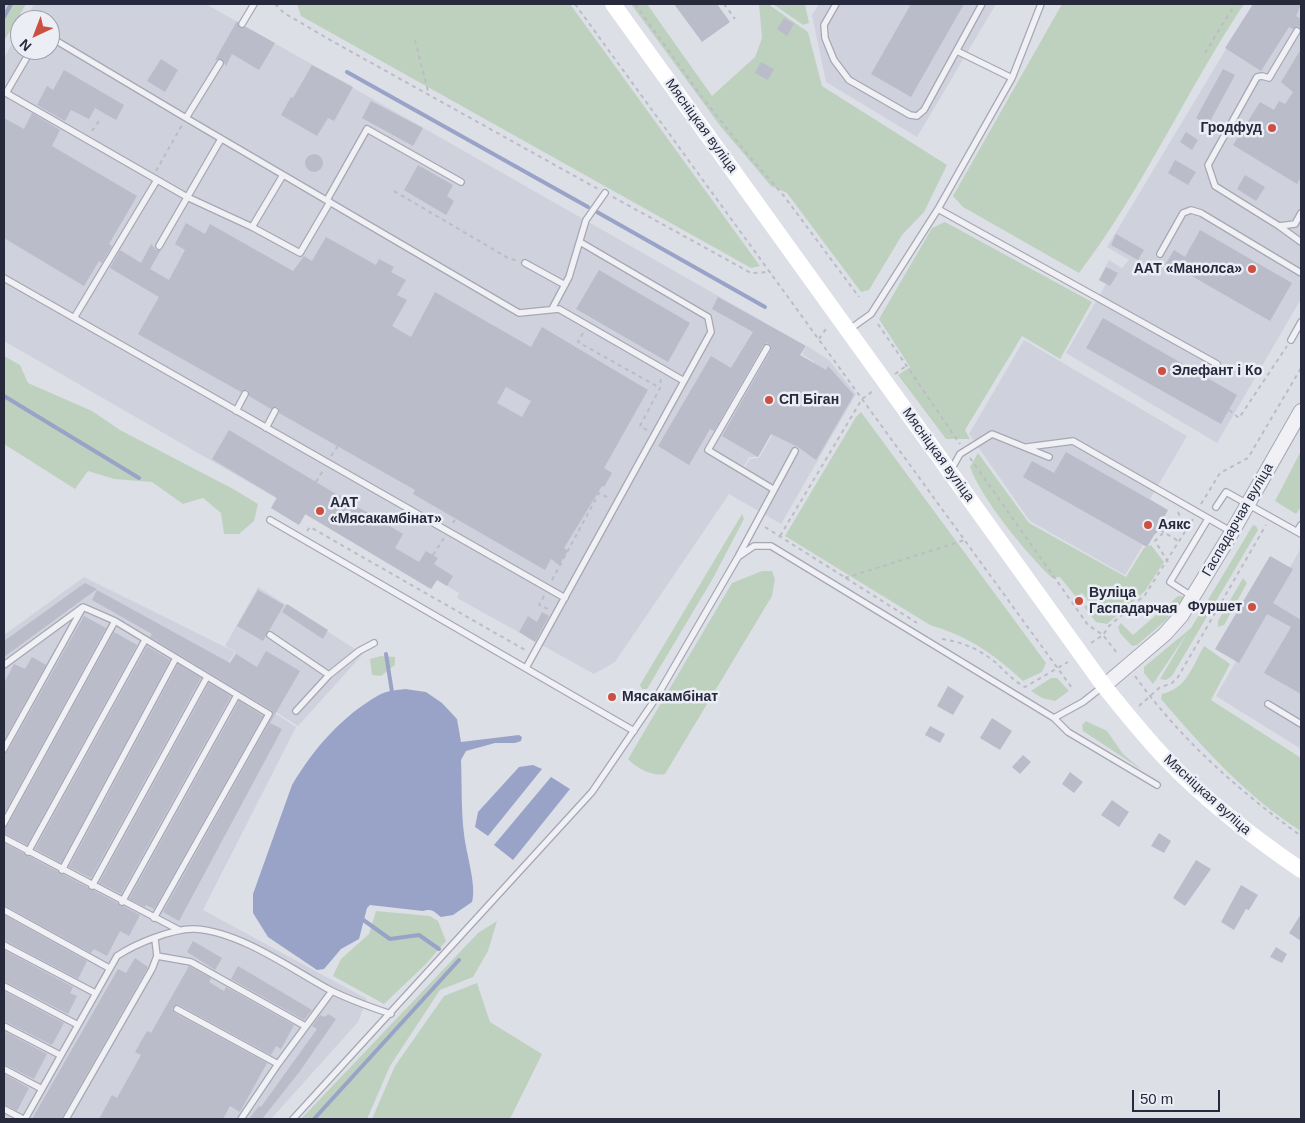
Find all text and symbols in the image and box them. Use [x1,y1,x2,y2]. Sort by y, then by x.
north arrow [10,10,60,60]
text: N [16,36,35,55]
street label: Мясніцкая вуліца [661,76,741,176]
place label: Гродфуд [1200,120,1262,136]
marker: Гродфуд [1266,122,1278,134]
place label: ААТ «Манолса» [1134,261,1242,277]
marker: ААТ «Манолса» [1246,263,1258,275]
place label: Элефант і Ко [1172,363,1262,379]
marker: Элефант і Ко [1156,365,1168,377]
place label: СП Біган [779,392,839,408]
marker: СП Біган [763,394,775,406]
street label: Мясніцкая вуліца [898,405,978,505]
street label: Гаспадарчая вуліца [1199,460,1277,580]
place label: ААТ «Мясакамбінат» [330,495,442,528]
marker: ААТ «Мясакамбінат» [314,505,326,517]
place label: Аякс [1158,517,1191,533]
marker: Аякс [1142,519,1154,531]
place label: Вуліца Гаспадарчая [1089,585,1178,618]
marker: Вуліца Гаспадарчая [1073,595,1085,607]
place label: Фуршет [1188,599,1242,615]
marker: Фуршет [1246,601,1258,613]
place label: Мясакамбінат [622,689,718,705]
marker: Мясакамбінат [606,691,618,703]
street label: Мясніцкая вуліца [1160,751,1254,839]
scale bar [1135,1080,1222,1112]
text: 50 m [1140,1090,1173,1107]

